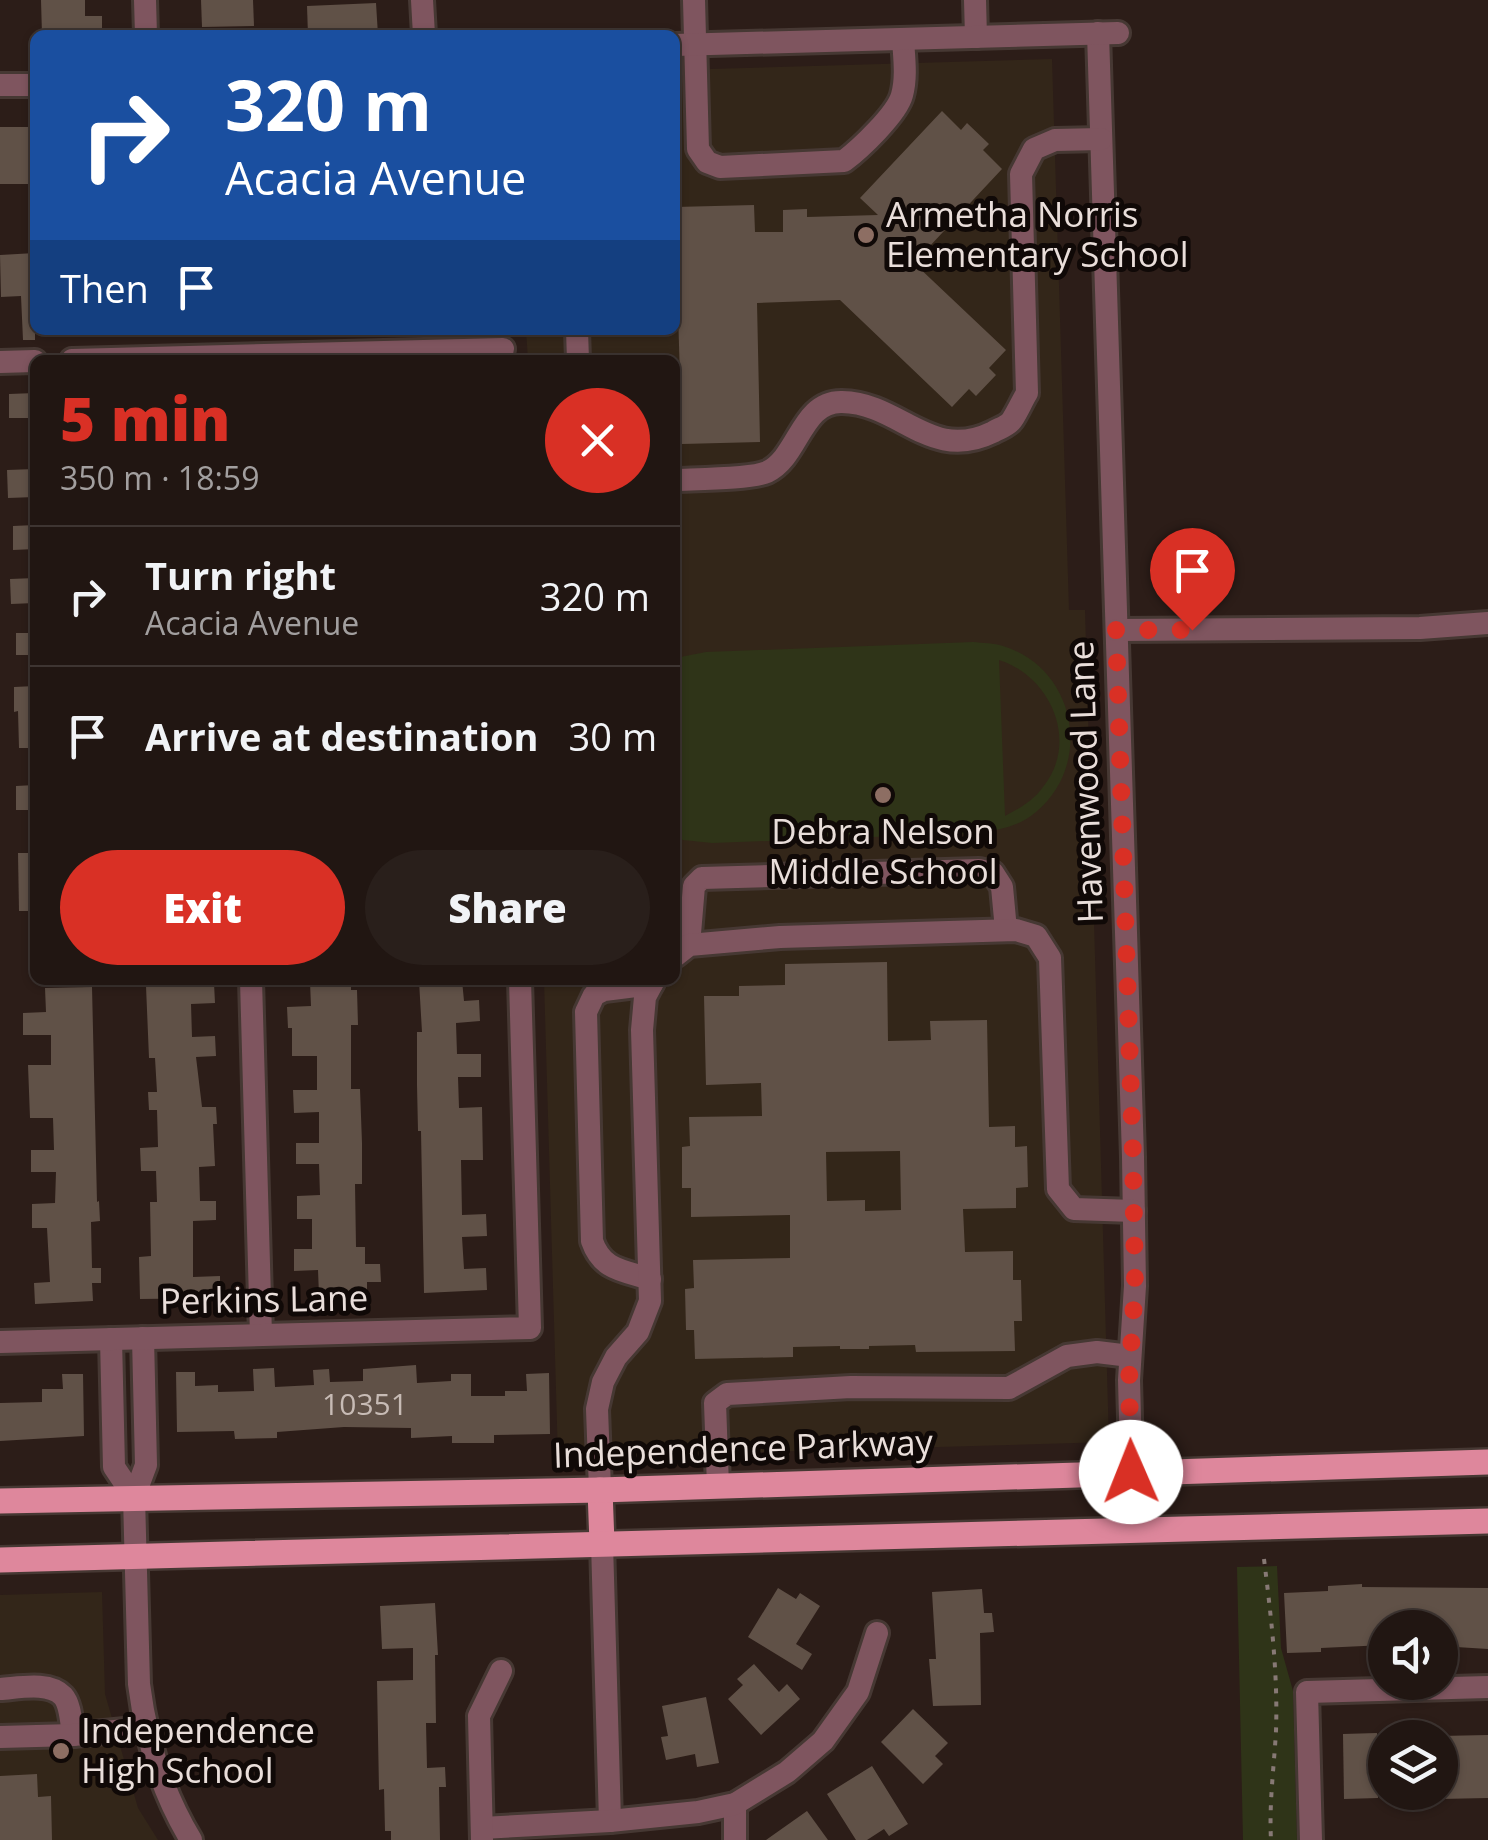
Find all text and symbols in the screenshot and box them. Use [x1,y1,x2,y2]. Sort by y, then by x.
text: 320 m [225,56,432,152]
icon: right [60,70,190,200]
text: Acacia Avenue [225,147,526,208]
place label: Armetha Norris Elementary School [886,190,1189,277]
marker: Armetha Norris Elementary School [855,224,877,246]
icon: arrive [169,260,224,315]
text: Then [60,262,149,314]
text: 5 min [60,377,230,459]
button: close [545,388,650,493]
text: 350 m · 18:59 [60,456,259,499]
pin [1150,528,1235,631]
icon: arrive [1165,543,1220,598]
text: Turn right [145,549,336,601]
icon: right [60,569,115,624]
text: 320 m [540,570,650,622]
text: Acacia Avenue [145,601,359,644]
street label: Havenwood Lane [1056,640,1113,924]
icon: arrive [60,709,115,764]
text: Arrive at destination [145,710,539,762]
text: 30 m [569,710,657,762]
marker: Debra Nelson Middle School [872,784,894,806]
place label: Debra Nelson Middle School [768,807,998,894]
button: Exit [60,850,345,965]
button: Share [365,850,650,965]
street label: Perkins Lane [159,1273,369,1324]
house number: 10351 [322,1383,408,1424]
street label: Independence Parkway [552,1417,934,1478]
position arrow [1079,1420,1183,1524]
map controls [1368,1610,1458,1810]
button: sound [1368,1610,1458,1700]
place label: Independence High School [81,1706,315,1793]
button: layers [1368,1720,1458,1810]
marker: Independence High School [50,1740,72,1762]

